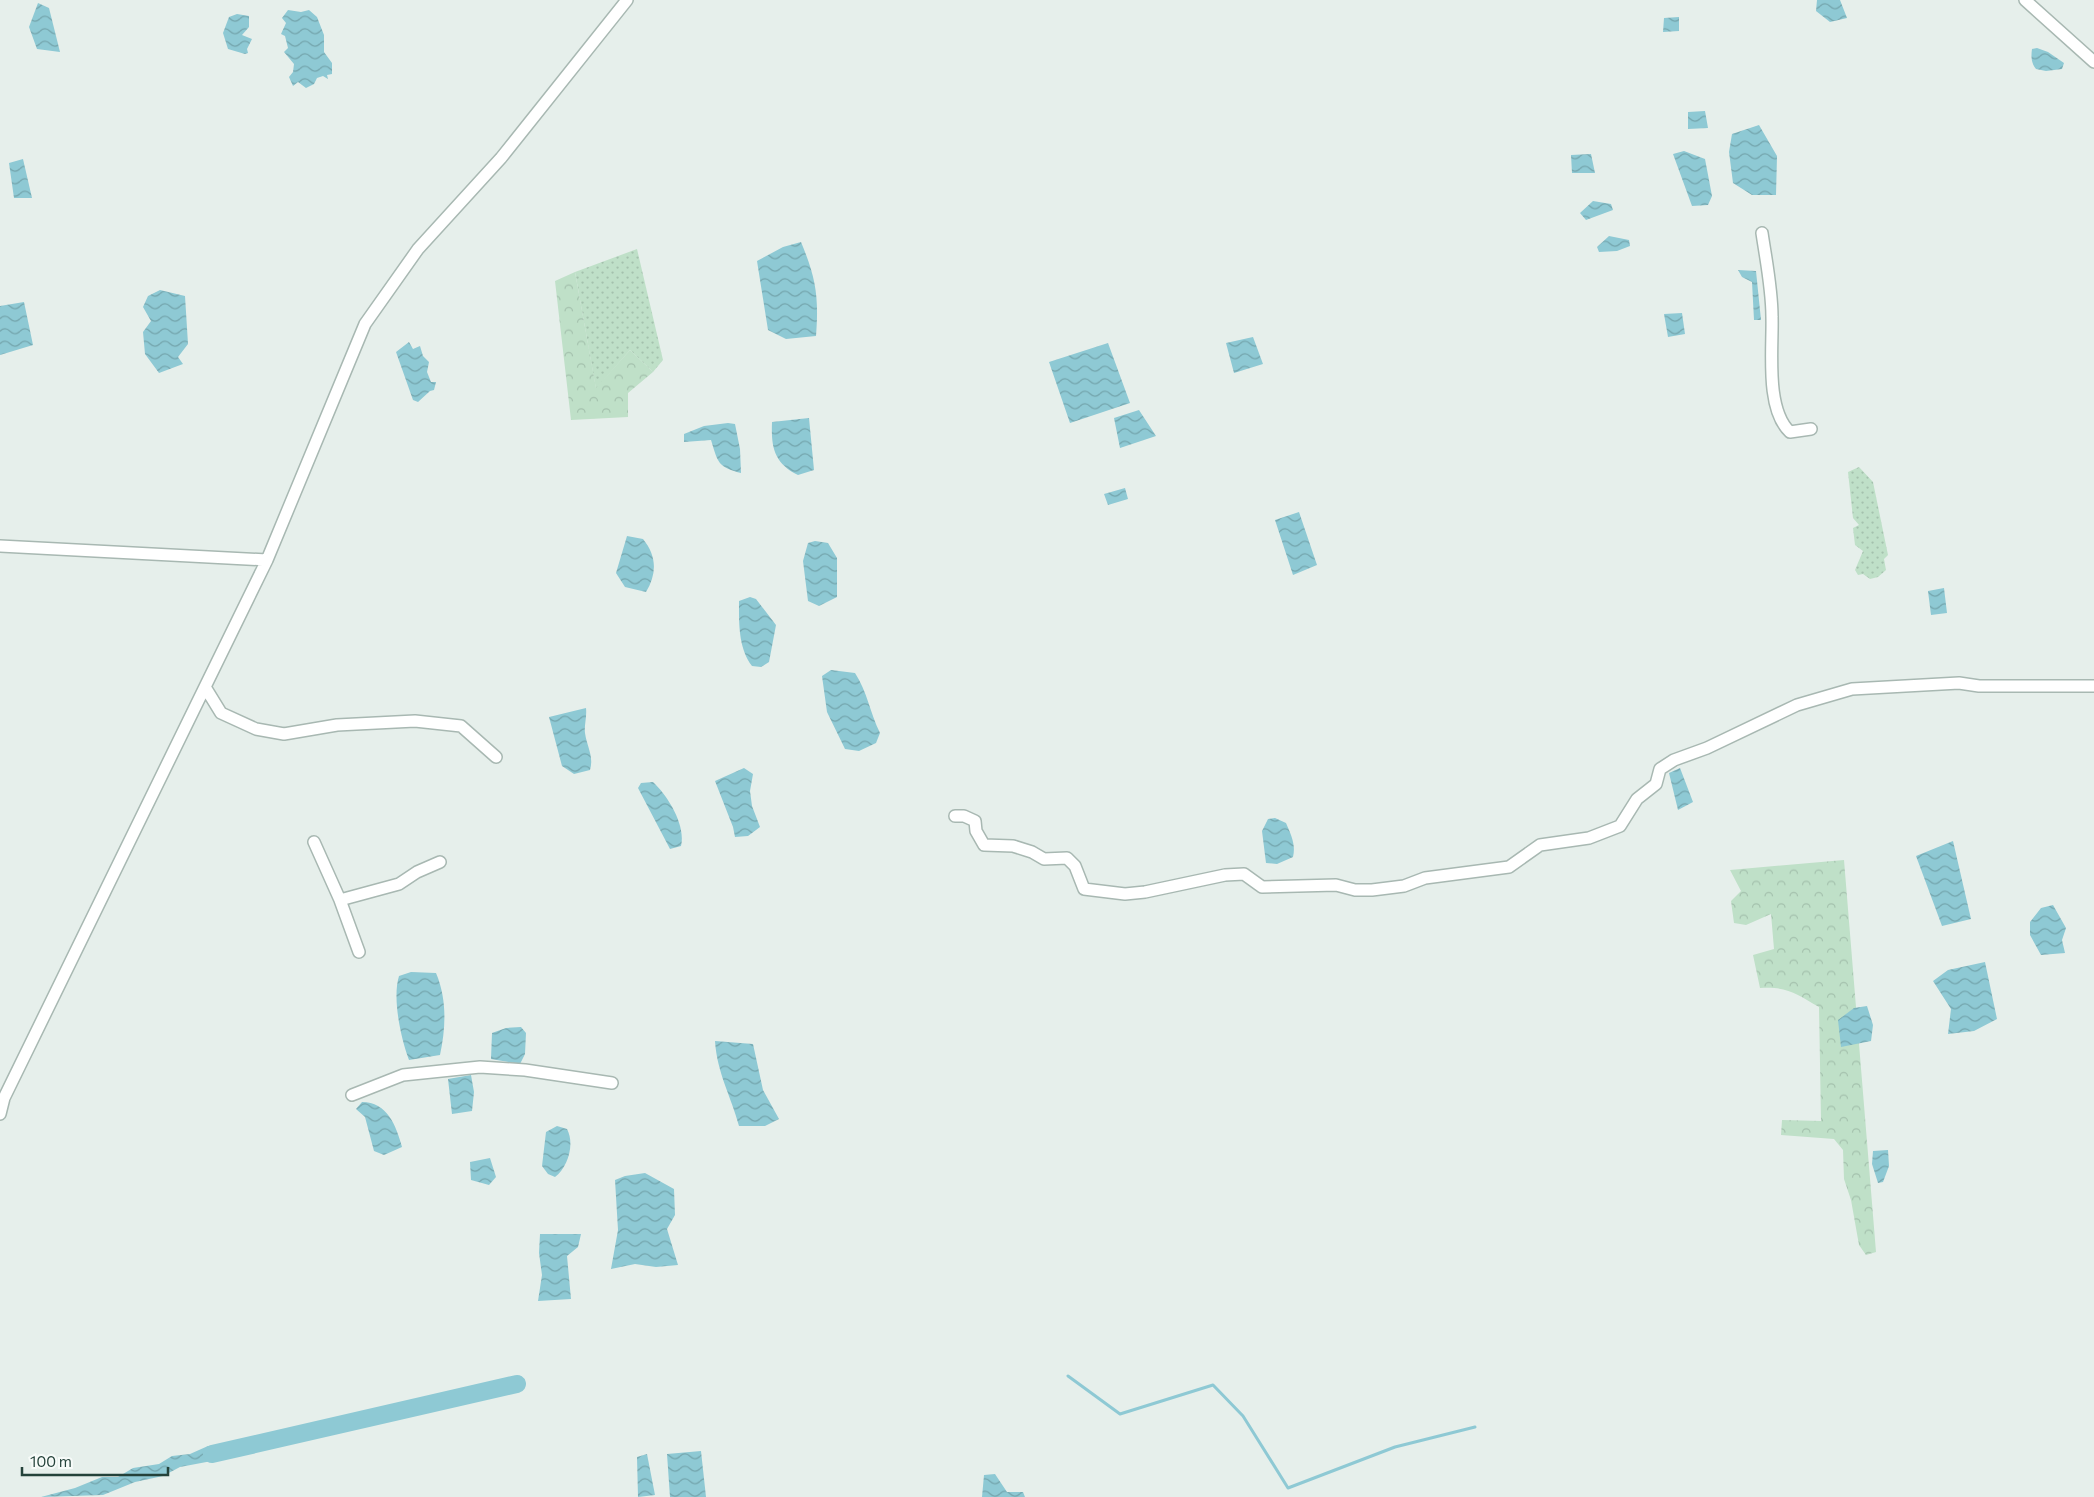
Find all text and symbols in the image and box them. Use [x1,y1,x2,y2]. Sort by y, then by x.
scale bar [22,1444,169,1476]
text: 100 m [30,1452,72,1470]

